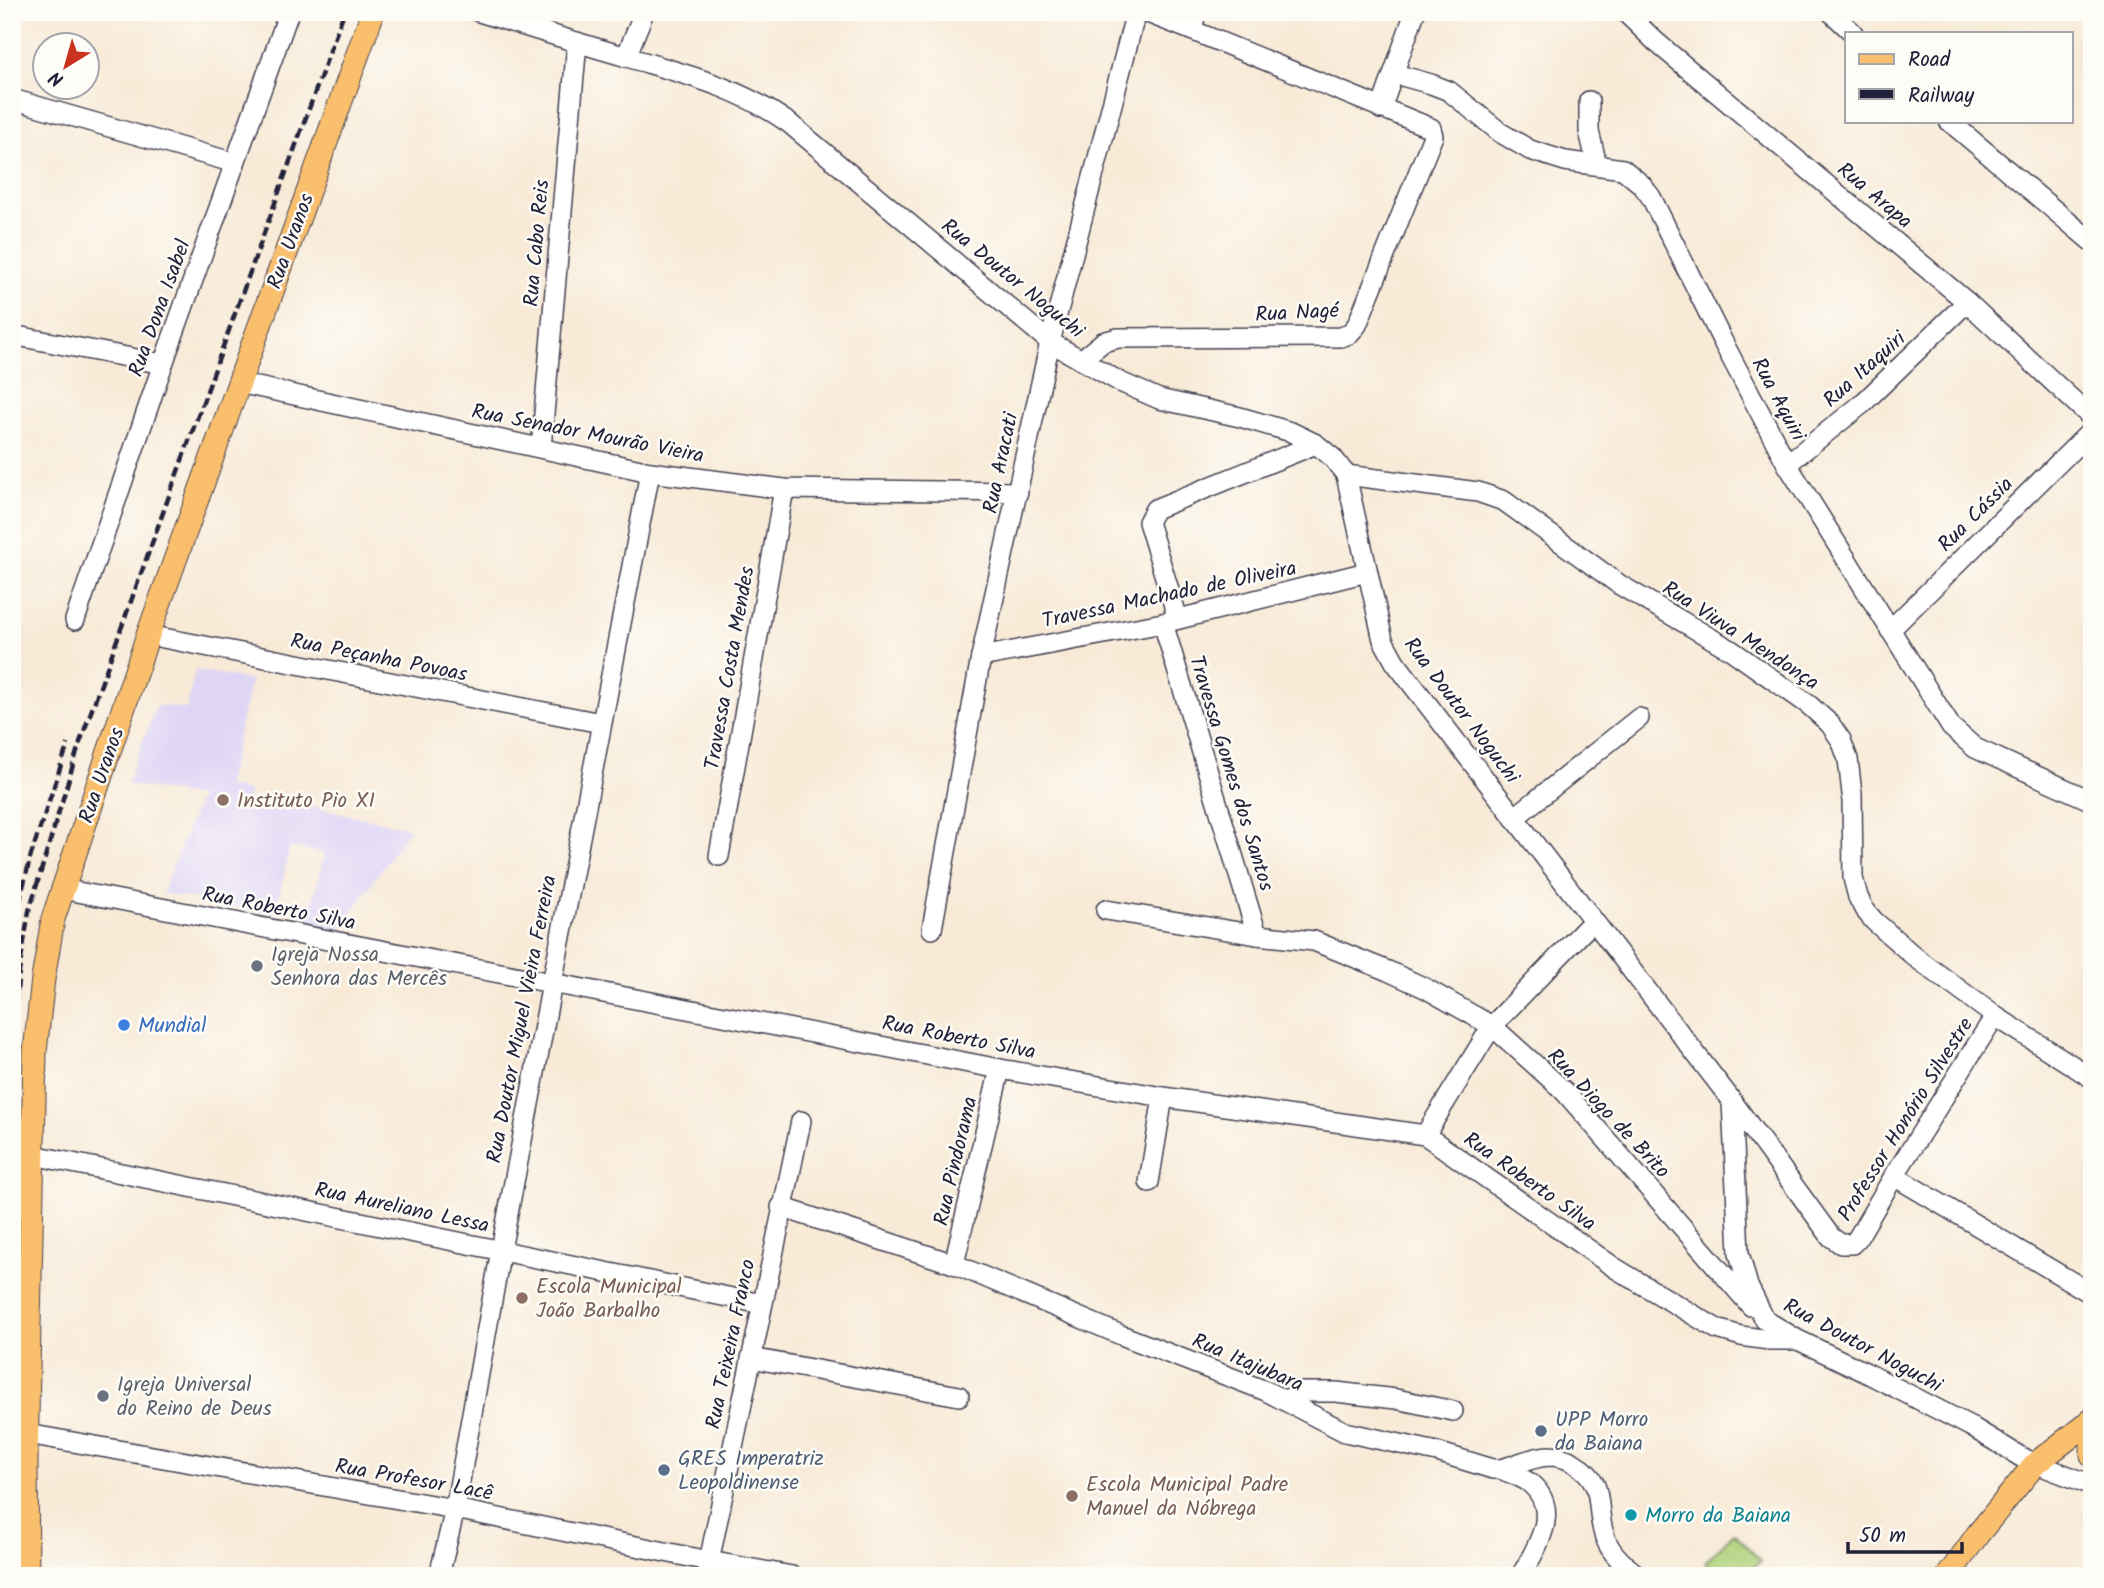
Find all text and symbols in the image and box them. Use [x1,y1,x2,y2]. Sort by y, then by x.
north arrow [32,32,102,102]
legend [1845,32,2072,122]
text: Road [1908,44,1951,77]
text: N [43,62,71,94]
text: Railway [1908,80,1974,113]
street label: Rua Arapa [1829,155,1919,238]
street label: Rua Cabo Reis [515,178,559,308]
street label: Rua Uranos [259,189,324,294]
street label: Rua Doutor Noguchi [933,211,1092,348]
street label: Rua Dona Isabel [120,235,201,382]
street label: Rua Nagé [1254,295,1341,332]
street label: Rua Itaquiri [1816,323,1915,417]
street label: Rua Aquiri [1742,352,1814,448]
street label: Rua Senador Mourão Vieira [469,396,707,473]
street label: Rua Aracati [975,409,1028,517]
street label: Rua Cássia [1930,469,2022,561]
street label: Travessa Machado de Oliveira [1039,552,1300,639]
street label: Travessa Costa Mendes [696,564,765,773]
street label: Rua Viuva Mendonça [1655,573,1825,700]
street label: Rua Peçanha Povoas [287,625,470,692]
street label: Rua Doutor Noguchi [1395,631,1528,792]
street label: Travessa Gomes dos Santos [1179,652,1282,895]
street label: Rua Uranos [71,723,134,828]
place label: Instituto Pio XI [237,785,375,818]
marker: Instituto Pio XI [215,792,231,808]
street label: Rua Doutor Miguel Vieira Ferreira [478,872,567,1166]
street label: Rua Roberto Silva [199,878,358,941]
place label: Igreja Nossa Senhora das Mercês [271,939,447,996]
marker: Igreja Nossa Senhora das Mercês [249,958,265,974]
street label: Rua Roberto Silva [879,1007,1038,1070]
place label: Mundial [138,1010,206,1043]
street label: Professor Honório Silvestre [1830,1011,1983,1228]
marker: Mundial [116,1017,132,1033]
street label: Rua Diogo de Brito [1539,1041,1677,1187]
street label: Rua Pindorama [926,1094,987,1229]
street label: Rua Roberto Silva [1456,1124,1602,1240]
street label: Rua Aureliano Lessa [311,1174,492,1243]
street label: Rua Teixeira Franco [697,1256,766,1432]
place label: Escola Municipal João Barbalho [536,1271,682,1328]
marker: Escola Municipal João Barbalho [514,1290,530,1306]
street label: Rua Doutor Noguchi [1777,1290,1949,1403]
street label: Rua Itajubara [1187,1325,1308,1402]
place label: Igreja Universal do Reino de Deus [117,1369,272,1426]
marker: Igreja Universal do Reino de Deus [95,1388,111,1404]
place label: UPP Morro da Baiana [1555,1404,1648,1461]
marker: UPP Morro da Baiana [1533,1423,1549,1439]
place label: GRES Imperatriz Leopoldinense [678,1443,824,1500]
street label: Rua Profesor Lacê [332,1450,496,1511]
marker: GRES Imperatriz Leopoldinense [656,1462,672,1478]
place label: Escola Municipal Padre Manuel da Nóbrega [1086,1469,1289,1526]
marker: Escola Municipal Padre Manuel da Nóbrega [1064,1488,1080,1504]
place label: Morro da Baiana [1645,1500,1791,1533]
marker: Morro da Baiana [1623,1507,1639,1523]
scale bar [1848,1511,1962,1555]
text: 50 m [1859,1520,1906,1553]

